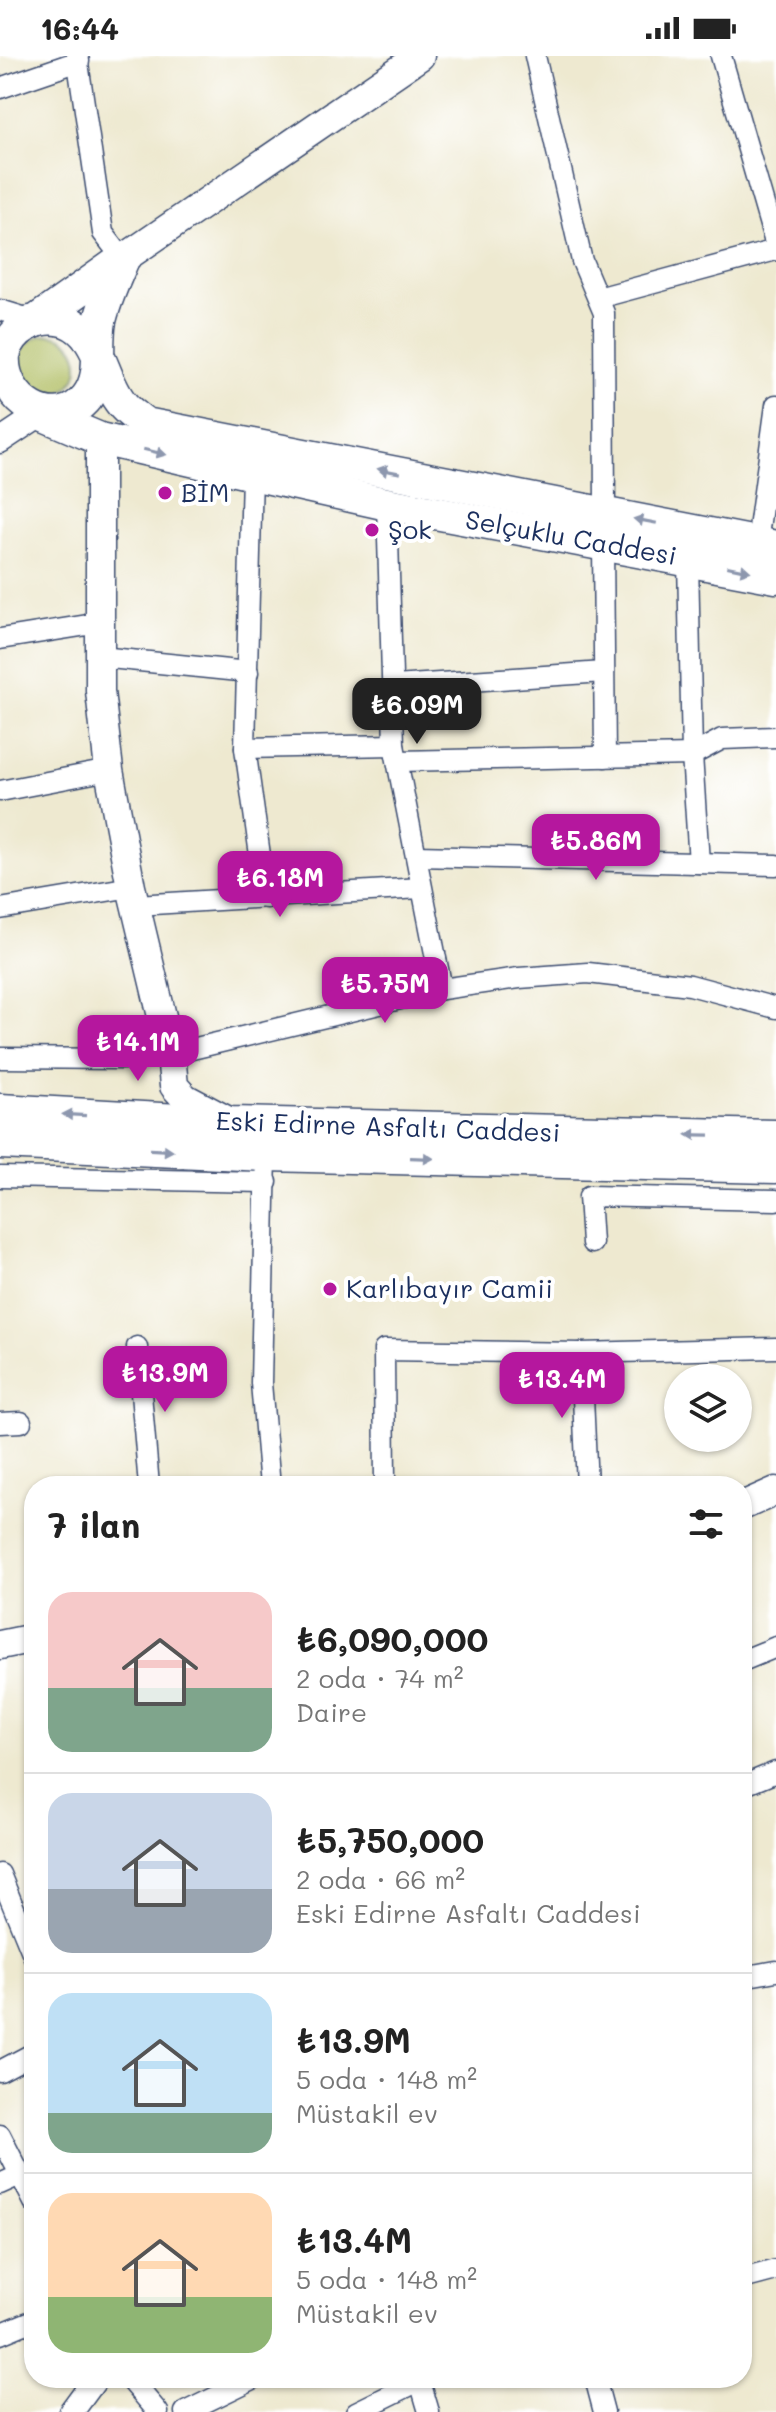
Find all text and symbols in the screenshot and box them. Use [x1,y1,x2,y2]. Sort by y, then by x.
text: 16:44 [40,8,119,48]
one-way arrow [143,446,168,459]
one-way arrow [377,465,402,477]
place label: BİM [181,475,229,509]
marker: BİM [156,484,174,502]
street label: Selçuklu Caddesi [463,502,680,572]
place label: Şok [388,512,432,546]
one-way arrow [632,514,657,527]
marker: Şok [363,521,381,539]
one-way arrow [727,563,752,576]
pin: ₺6.09M [352,678,482,746]
text: ₺6.09M [370,687,464,721]
pin: ₺5.86M [531,814,661,882]
text: ₺5.86M [550,823,642,857]
pin: ₺6.18M [215,851,345,919]
text: ₺6.18M [236,860,324,894]
pin: ₺5.75M [320,957,450,1025]
text: ₺5.75M [340,966,430,1000]
pin: ₺14.1M [73,1015,203,1083]
text: ₺14.1M [96,1024,180,1058]
street label: Eski Edirne Asfaltı Caddesi [215,1103,561,1149]
one-way arrow [61,1108,86,1121]
one-way arrow [685,1129,710,1141]
one-way arrow [150,1144,175,1157]
one-way arrow [410,1151,435,1164]
place label: Karlıbayır Camii [346,1271,553,1305]
marker: Karlıbayır Camii [321,1280,339,1298]
pin: ₺13.9M [100,1346,230,1414]
pin: ₺13.4M [497,1352,627,1420]
text: ₺13.9M [121,1355,209,1389]
text: ₺13.4M [518,1361,606,1395]
map controls [664,1364,752,1452]
button: layers [664,1364,752,1452]
text: 7 ilan [48,1502,140,1547]
icon: filters [684,1502,728,1546]
text: ₺6,090,000 [296,1616,488,1661]
icon: home [112,1624,208,1720]
text: 2 oda · 74 m² [296,1661,463,1695]
text: Daire [296,1695,367,1729]
text: ₺5,750,000 [296,1817,484,1862]
icon: home [112,1825,208,1921]
text: 2 oda · 66 m² [296,1862,465,1896]
text: Eski Edirne Asfaltı Caddesi [296,1896,641,1930]
text: ₺13.9M [296,2017,411,2062]
icon: home [112,2025,208,2121]
text: 5 oda · 148 m² [296,2062,477,2096]
text: Müstakil ev [296,2096,438,2130]
text: ₺13.4M [296,2217,412,2262]
icon: home [112,2225,208,2321]
text: 5 oda · 148 m² [296,2262,477,2296]
text: Müstakil ev [296,2296,438,2330]

